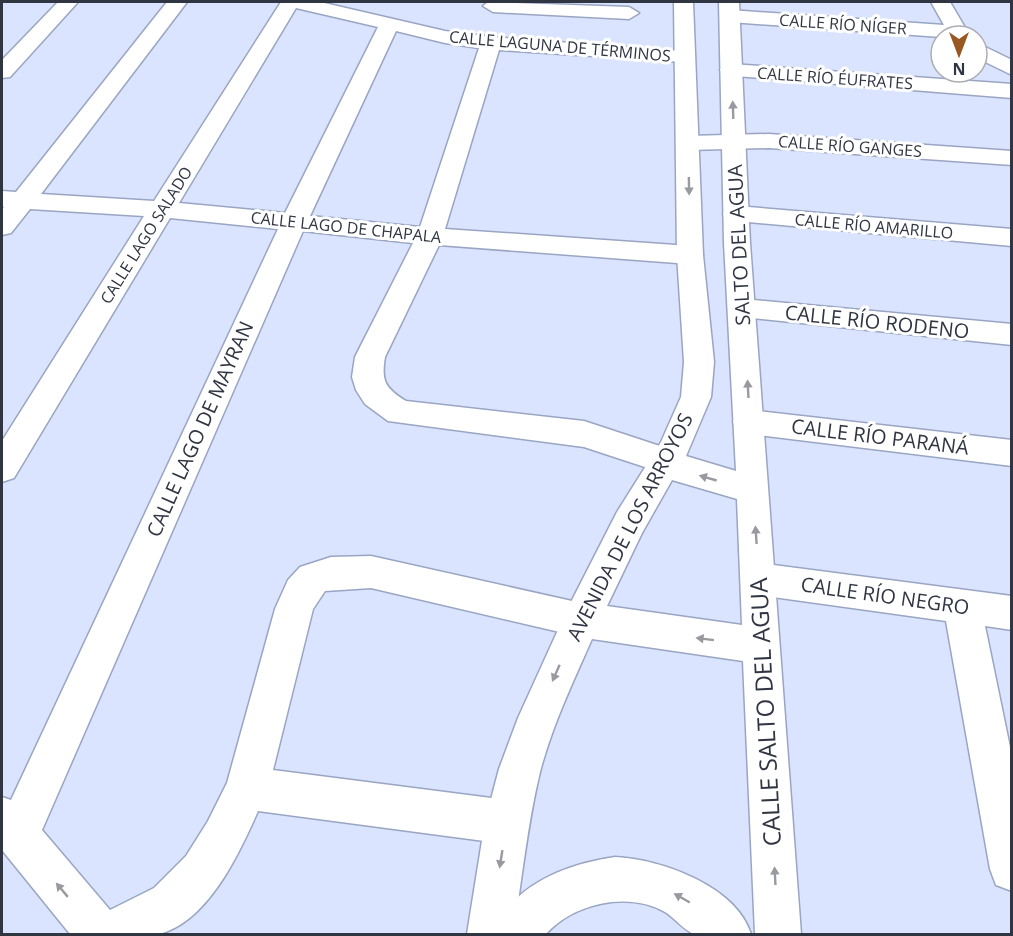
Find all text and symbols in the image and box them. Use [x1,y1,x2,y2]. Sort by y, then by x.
street label: CALLE RÍO NÍGER [778,9,908,39]
north arrow [929,24,989,84]
street label: CALLE LAGUNA DE TÉRMINOS [448,25,672,67]
text: N [952,58,966,80]
street label: CALLE RÍO ÉUFRATES [756,62,914,94]
one-way arrow [728,101,737,120]
street label: CALLE RÍO GANGES [777,130,923,162]
street label: CALLE LAGO SALADO [95,162,197,308]
street label: SALTO DEL AGUA [721,163,756,326]
one-way arrow [684,176,694,195]
street label: CALLE LAGO DE CHAPALA [250,206,443,248]
street label: CALLE RÍO AMARILLO [794,208,954,244]
street label: CALLE RÍO RODENO [784,298,971,345]
street label: CALLE LAGO DE MAYRAN [140,317,259,541]
one-way arrow [743,379,752,398]
street label: AVENIDA DE LOS ARROYOS [560,408,699,645]
street label: CALLE RÍO PARANÁ [790,412,971,461]
one-way arrow [699,473,717,482]
one-way arrow [751,525,761,544]
street label: CALLE RÍO NEGRO [799,570,971,621]
street label: CALLE SALTO DEL AGUA [741,576,788,847]
one-way arrow [695,634,714,643]
one-way arrow [551,665,561,683]
one-way arrow [496,850,505,869]
one-way arrow [771,867,780,886]
one-way arrow [56,882,69,898]
one-way arrow [674,893,691,903]

